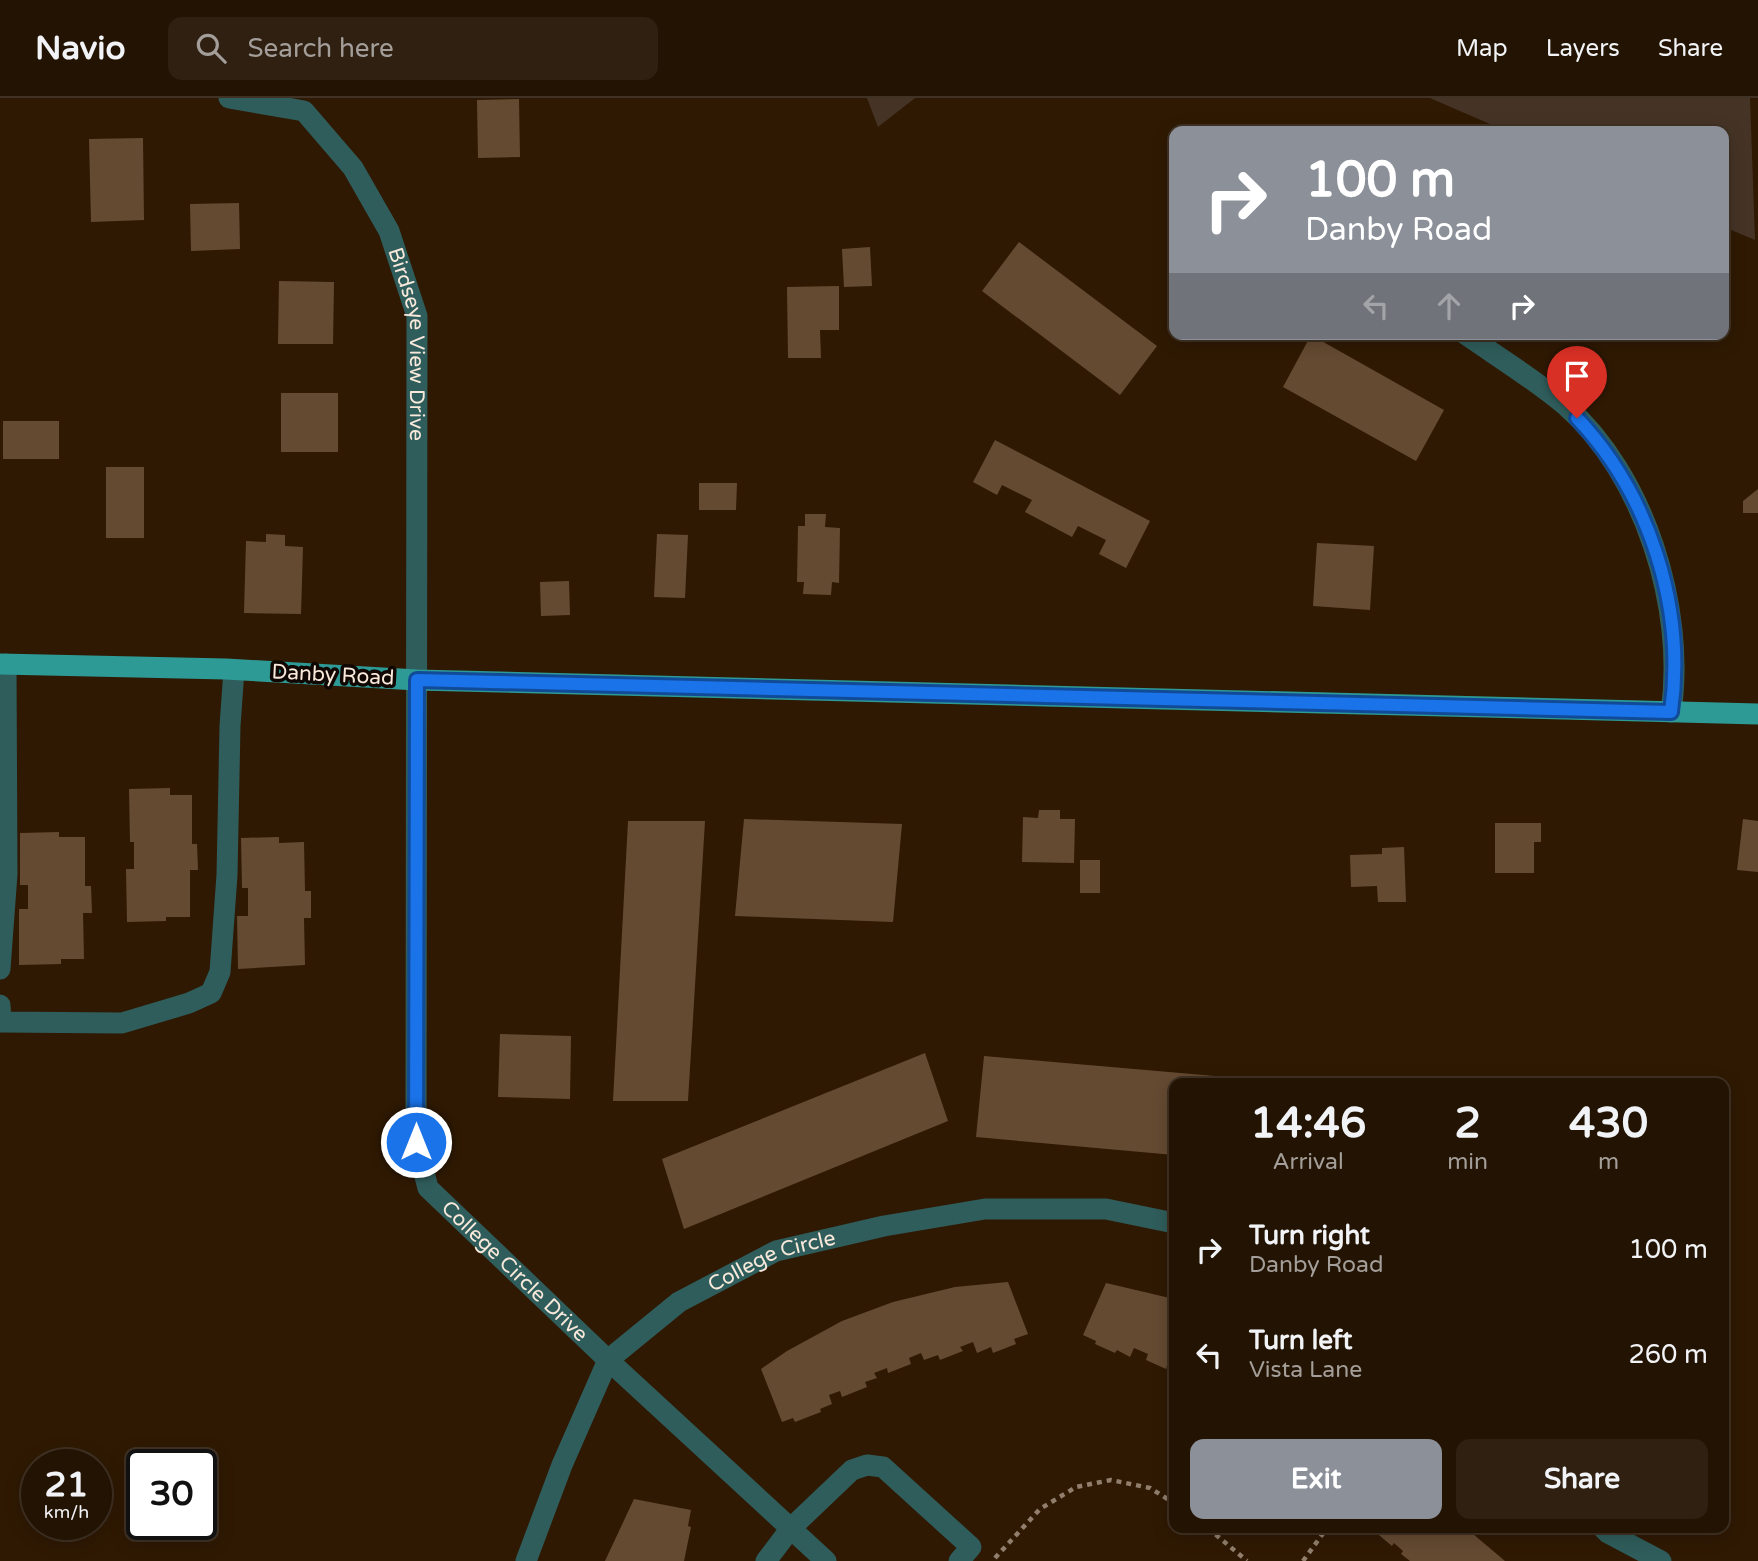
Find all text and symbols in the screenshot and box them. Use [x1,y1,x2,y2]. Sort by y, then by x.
search box [168,17,658,80]
text: Navio [35,29,126,68]
icon: search [192,29,230,67]
text: Search here [248,33,394,64]
text: Map [1456,34,1508,63]
text: Layers [1546,34,1620,63]
text: Share [1658,34,1723,63]
text: 100 m [1305,151,1455,210]
icon: right [1190,154,1281,245]
text: Danby Road [1305,211,1492,249]
street label: Birdseye View Drive [383,244,430,441]
icon: left [1357,287,1395,325]
icon: ahead [1430,287,1468,325]
icon: right [1503,287,1541,325]
pin [1547,346,1607,418]
icon: arrive [1558,357,1596,395]
street label: Danby Road [271,659,395,691]
text: 14:46 [1250,1098,1366,1149]
text: 2 [1454,1098,1481,1149]
text: 430 [1569,1098,1648,1149]
position arrow [379,1105,453,1179]
text: Arrival [1273,1148,1344,1176]
text: min [1447,1148,1488,1176]
text: m [1598,1148,1619,1176]
street label: College Circle Drive [436,1195,593,1347]
text: Turn right [1249,1220,1370,1251]
street label: College Circle [703,1225,838,1297]
icon: right [1190,1231,1228,1269]
text: 100 m [1628,1234,1708,1265]
text: Danby Road [1249,1251,1383,1279]
text: Turn left [1249,1325,1352,1356]
icon: left [1190,1336,1228,1374]
text: 260 m [1628,1339,1708,1370]
text: Vista Lane [1249,1356,1362,1384]
button: Exit [1190,1439,1442,1519]
button: Share [1456,1439,1708,1519]
speed limit sign: 30 [126,1449,217,1540]
text: 21 [45,1464,88,1506]
text: km/h [44,1501,89,1523]

